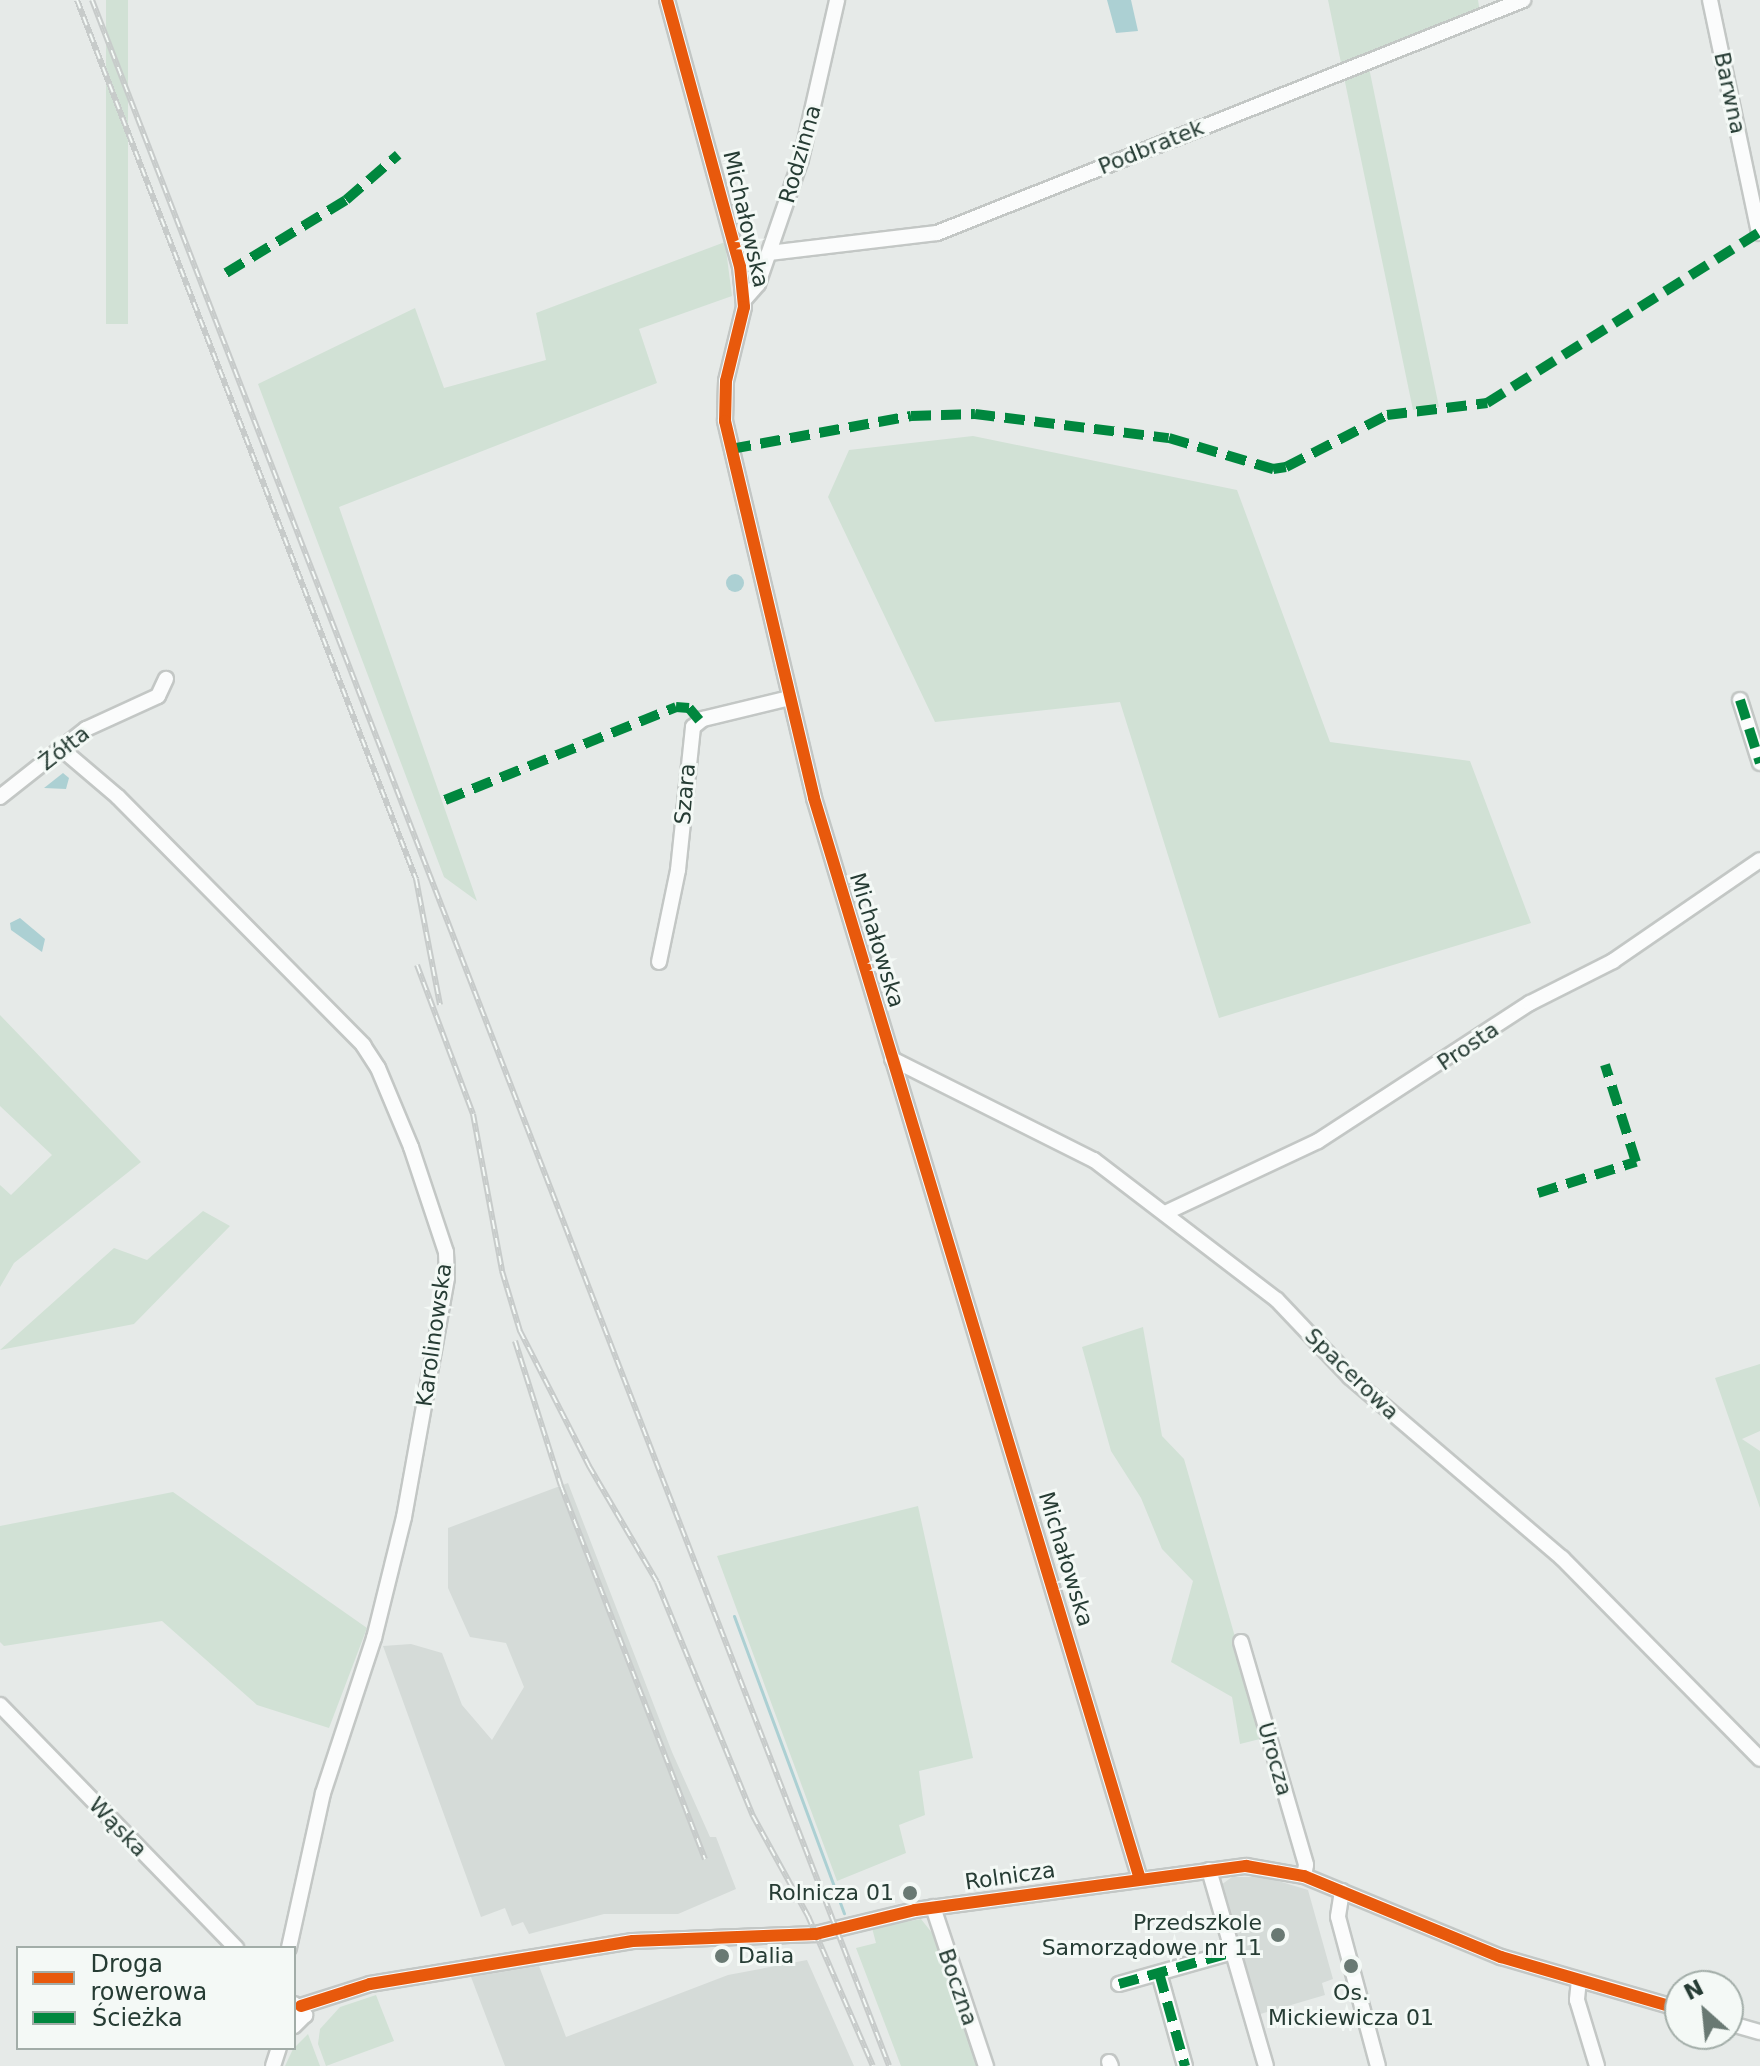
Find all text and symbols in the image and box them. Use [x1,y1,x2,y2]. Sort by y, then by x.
street label: Barwna [1708,50,1752,136]
street label: Rodzinna [773,102,827,206]
street label: Podbratek [1094,114,1208,180]
street label: Michałowska [717,148,775,290]
street label: Żółta [33,720,95,776]
street label: Szara [669,762,701,826]
street label: Michałowska [844,869,910,1011]
street label: Prosta [1432,1016,1504,1076]
street label: Karolinowska [411,1262,457,1408]
street label: Spacerowa [1299,1323,1405,1425]
street label: Michałowska [1033,1488,1099,1630]
street label: Urocza [1252,1719,1298,1799]
street label: Wąska [83,1792,153,1862]
street label: Rolnicza [963,1857,1057,1895]
place label: Rolnicza 01 [768,1880,894,1906]
marker: Rolnicza 01 [901,1884,919,1902]
place label: Przedszkole Samorządowe nr 11 [1042,1909,1262,1960]
marker: Przedszkole Samorządowe nr 11 [1269,1926,1287,1944]
place label: Dalia [738,1943,794,1969]
street label: Boczna [933,1945,983,2029]
legend [16,1946,296,2050]
marker: Dalia [713,1947,731,1965]
text: Droga rowerowa [91,1950,207,2006]
marker: Os. Mickiewicza 01 [1342,1957,1360,1975]
north arrow [1664,1970,1744,2050]
text: N [1680,1975,1708,2005]
place label: Os. Mickiewicza 01 [1268,1979,1434,2030]
text: Ścieżka [92,2004,183,2032]

